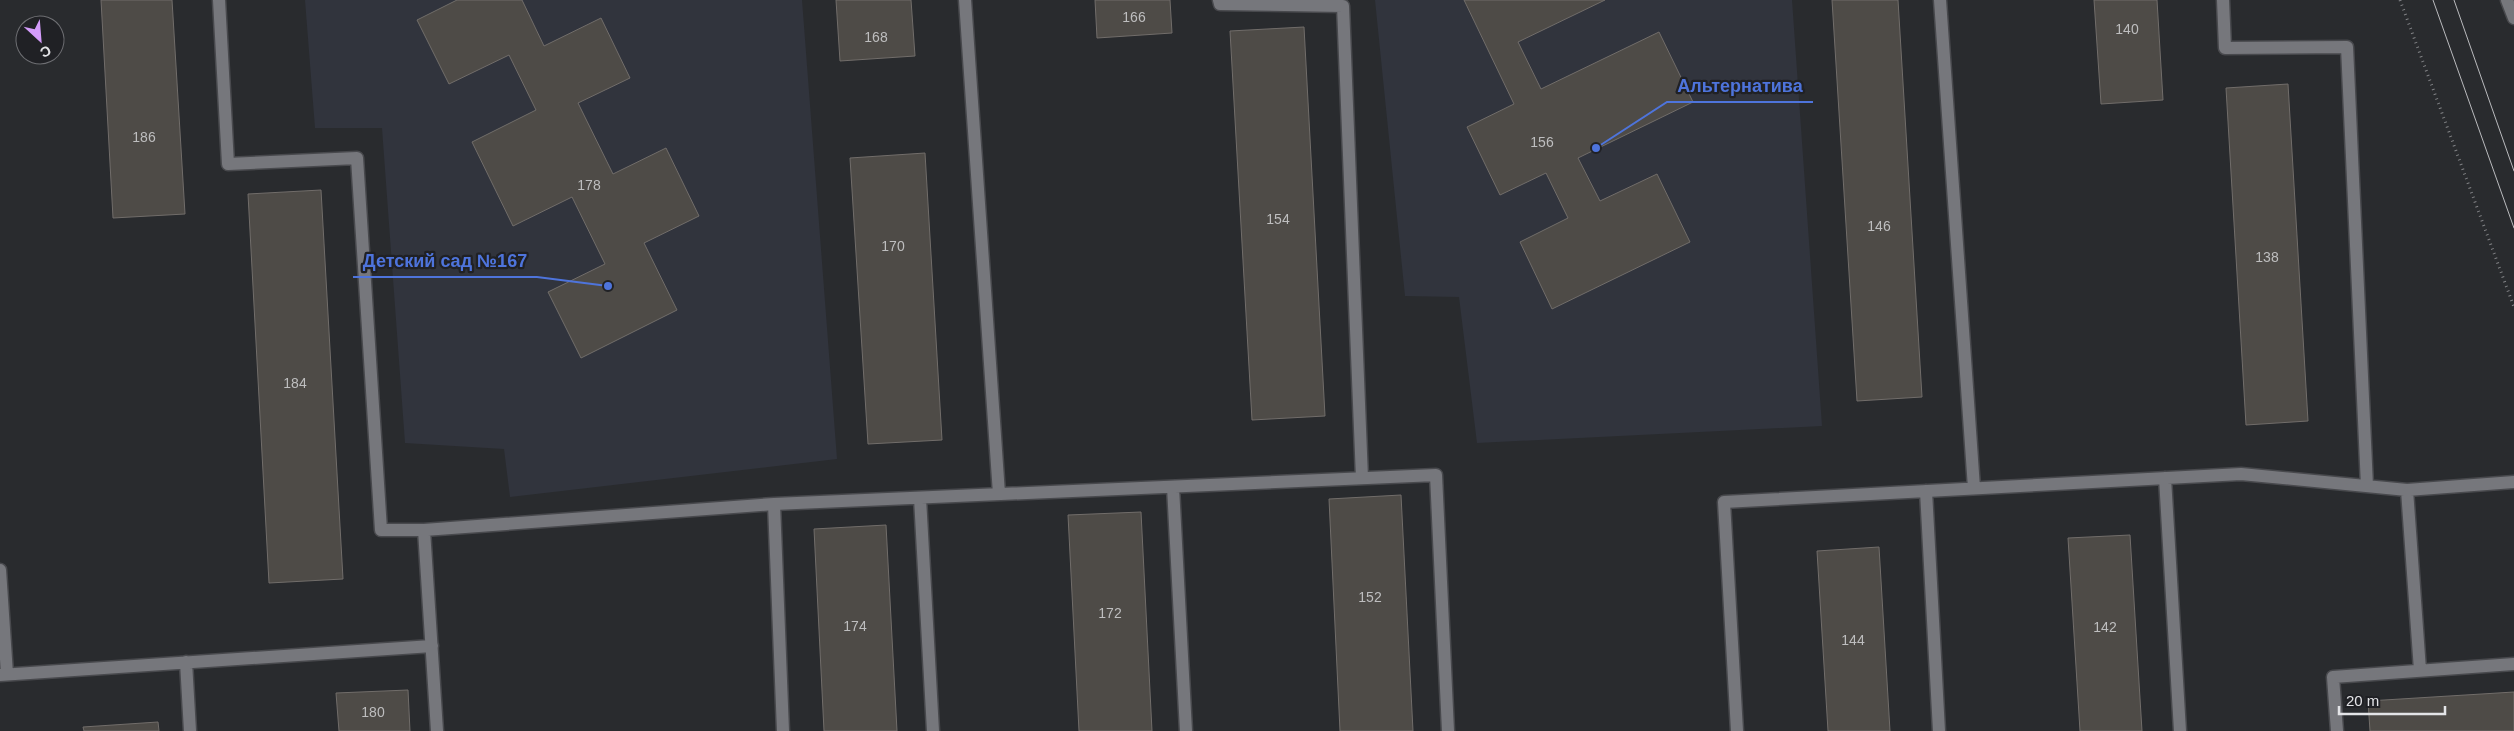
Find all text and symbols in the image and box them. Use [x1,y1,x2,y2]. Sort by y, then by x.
house number: 166 [1122,9,1146,25]
north arrow [15,15,65,65]
house number: 140 [2115,21,2139,37]
house number: 168 [864,29,888,45]
text: С [38,42,54,61]
callout: Альтернатива [1667,69,1813,102]
text: Альтернатива [1677,76,1804,96]
house number: 186 [132,129,156,145]
house number: 156 [1530,134,1554,150]
house number: 178 [577,177,601,193]
house number: 154 [1266,211,1290,227]
house number: 146 [1867,218,1891,234]
house number: 170 [881,238,905,254]
callout: Детский сад №167 [353,244,537,277]
house number: 138 [2255,249,2279,265]
text: Детский сад №167 [363,251,527,271]
house number: 184 [283,375,307,391]
house number: 152 [1358,589,1382,605]
house number: 172 [1098,605,1122,621]
house number: 174 [843,618,867,634]
house number: 142 [2093,619,2117,635]
house number: 144 [1841,632,1865,648]
scale bar [2339,684,2445,716]
text: 20 m [2346,692,2379,709]
house number: 180 [361,704,385,720]

